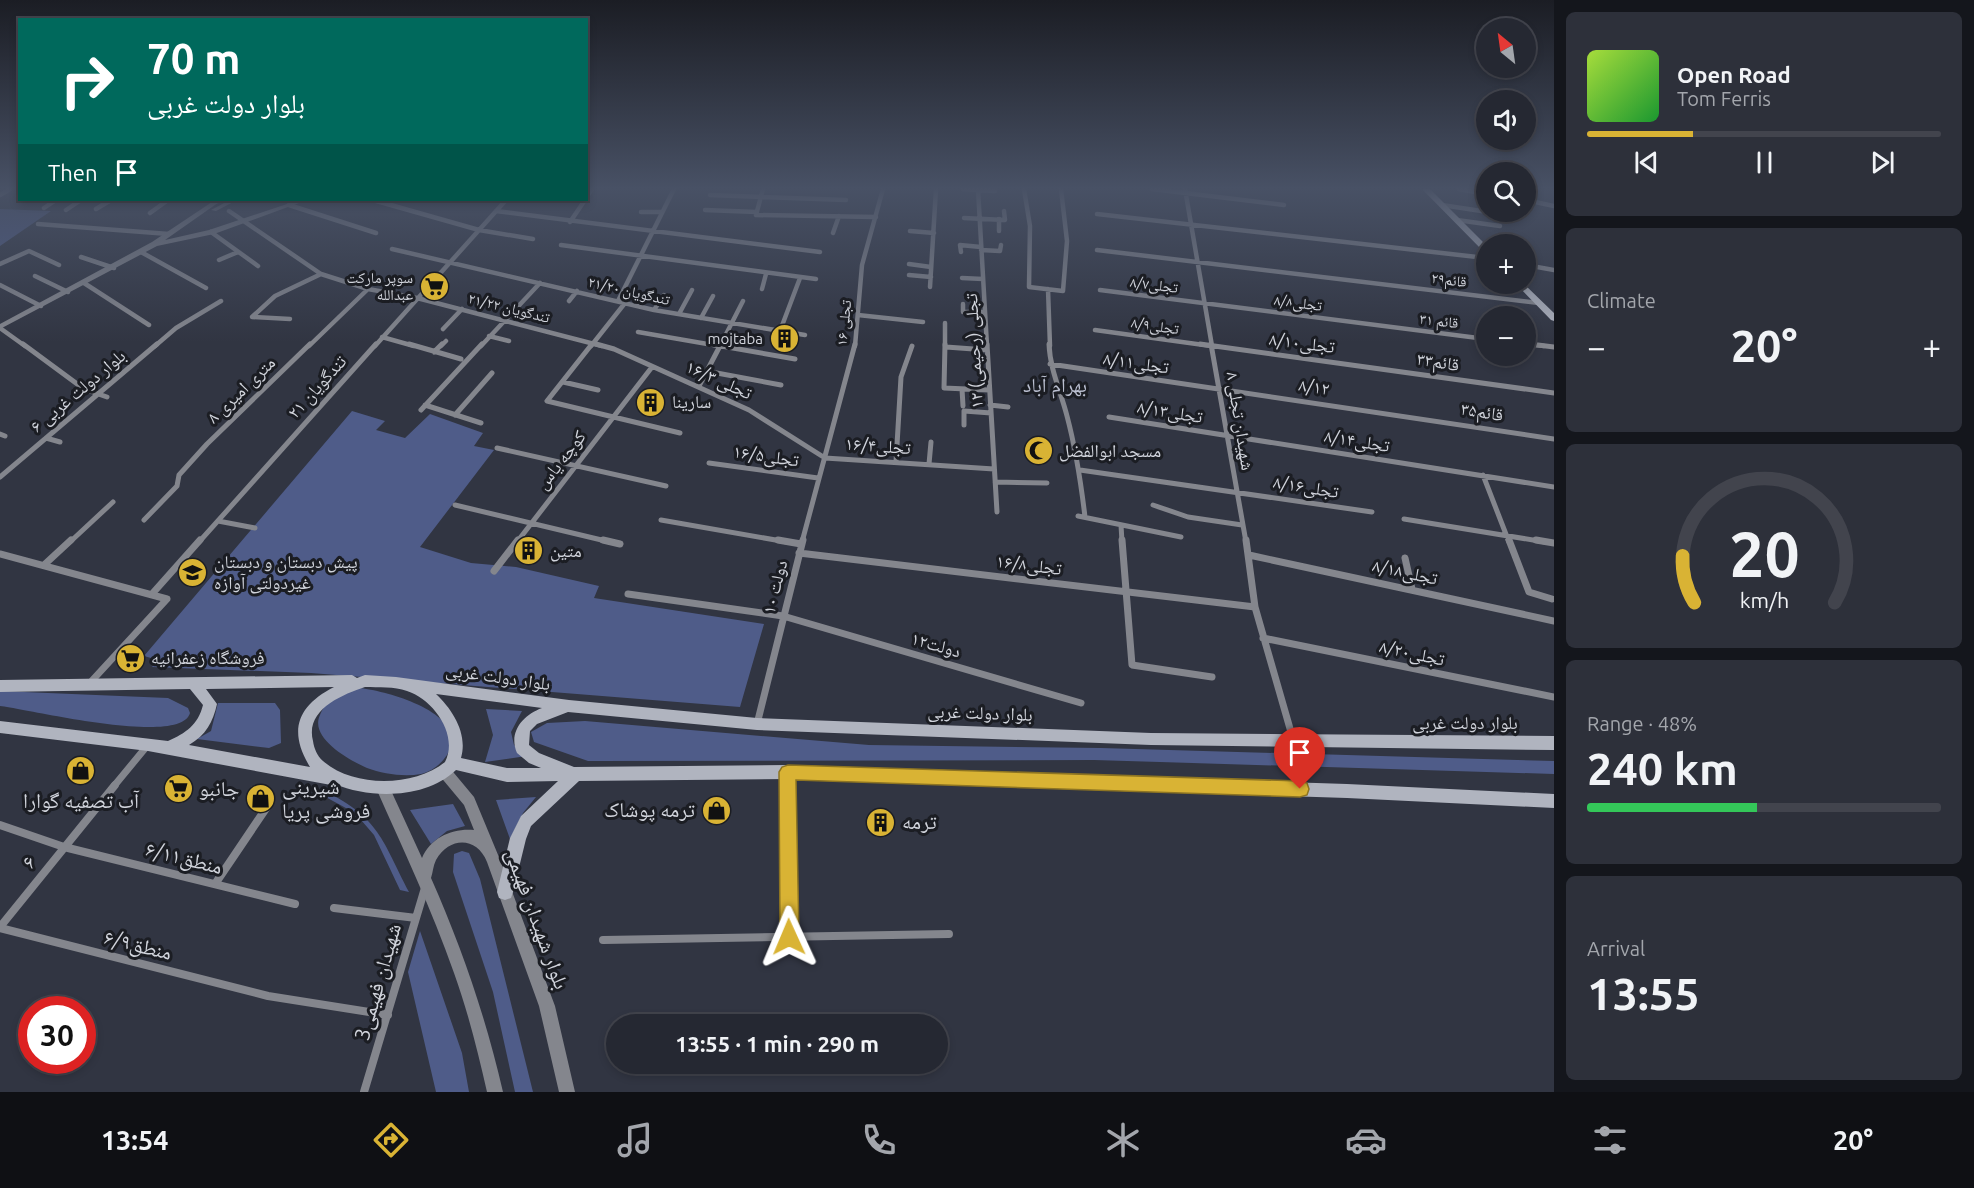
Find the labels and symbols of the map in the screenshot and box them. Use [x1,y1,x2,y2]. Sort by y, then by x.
north arrow [1476,18,1536,78]
place label: سوپر مارکت عبدالله [347,269,413,303]
street label: قائم۲۹ [1430,269,1468,292]
supermarket icon: سوپر مارکت عبدالله [418,271,450,303]
street label: ۲۱/۲۰ تندگویان [586,273,672,310]
street label: تجلی۸/۷ [1129,273,1180,298]
street label: ۲۱/۲۲ تندگویان [466,289,552,328]
street label: تجلی۸/۸ [1273,291,1324,316]
street label: ۱۲ تجلی (رحیمی) [960,293,988,409]
street label: ۱۶ تجلی [833,299,856,347]
street label: قائم ۳۱ [1418,310,1459,333]
street label: تجلی۸/۹ [1130,314,1181,339]
building icon: mojtaba [768,323,800,355]
street label: تجلی۸/۱۰ [1268,328,1336,358]
place label: mojtaba [708,330,763,347]
street label: بلوار دولت غربی ۶ [26,345,130,437]
street label: تجلی۸/۱۱ [1102,348,1170,378]
street label: قائم۳۳ [1415,348,1461,377]
street label: ۲۱ تندگویان [283,351,351,423]
street label: ۸ متری امیری [202,352,280,428]
street label: ۱۶/۳ تجلی [683,356,755,404]
street label: شهیدان تجلی ۸ [1221,370,1259,472]
district label: بهرام آباد [1023,373,1087,399]
street label: ۸/۱۲ [1297,374,1331,398]
building icon: سارینا [635,386,667,418]
place label: سارینا [672,391,711,412]
street label: تجلی۸/۱۳ [1136,396,1204,428]
street label: قائم۳۵ [1459,398,1505,427]
street label: تجلی۸‌/۱۴ [1323,425,1391,457]
street label: کوچه یاس [531,426,591,494]
street label: تجلی۱۶/۴ [844,433,912,459]
mosque icon: مسجد ابوالفضل [1022,435,1054,467]
place label: مسجد ابوالفضل [1059,440,1161,462]
street label: تجلی۱۶/۵ [732,441,800,471]
street label: تجلی۸/۱۶ [1272,471,1340,503]
building icon: متین [513,535,545,567]
place label: متین [550,540,582,562]
street label: تجلی۱۶/۸ [995,550,1063,580]
place label: پیش دبستان و دبستان غیردولتی آوازه [214,551,358,594]
street label: تجلی۸/۱۸ [1371,554,1439,590]
school or university icon: پیش دبستان و دبستان غیردولتی آوازه [177,556,209,588]
street label: ۱۰ دولت [758,558,791,616]
street label: ۱۲دولت [909,627,963,662]
street label: تجلی۸/۲۰ [1378,635,1446,671]
supermarket icon: فروشگاه زعفرانیه [114,642,146,674]
place label: فروشگاه زعفرانیه [151,647,265,668]
street label: بلوار دولت غربی [444,659,552,695]
street label: بلوار دولت غربی [927,700,1033,726]
street label: بلوار دولت غربی [1412,712,1518,734]
pin [1274,727,1325,789]
shop icon: آب تصفیه گوارا [65,754,97,786]
supermarket icon: جانبو [162,773,194,805]
place label: شیرینی فروشی پریا [282,774,370,824]
place label: جانبو [199,776,239,801]
shop icon: شیرینی فروشی پریا [245,783,277,815]
place label: آب تصفیه گوارا [23,788,140,813]
shop icon: ترمه پوشاک [700,794,732,826]
place label: ترمه پوشاک [604,797,695,822]
building icon: ترمه [865,806,897,838]
place label: ترمه [902,809,937,833]
street label: منطق۶/۱۱ [143,836,225,880]
street label: بلوار شهیدان فهیمی [500,845,574,993]
street label: ۶ [16,850,41,872]
position arrow [757,905,821,969]
street label: 3شهیدان فهیمی [349,920,407,1044]
street label: منطق۶/۹ [101,924,175,966]
speed limit sign: 30 [18,996,96,1074]

